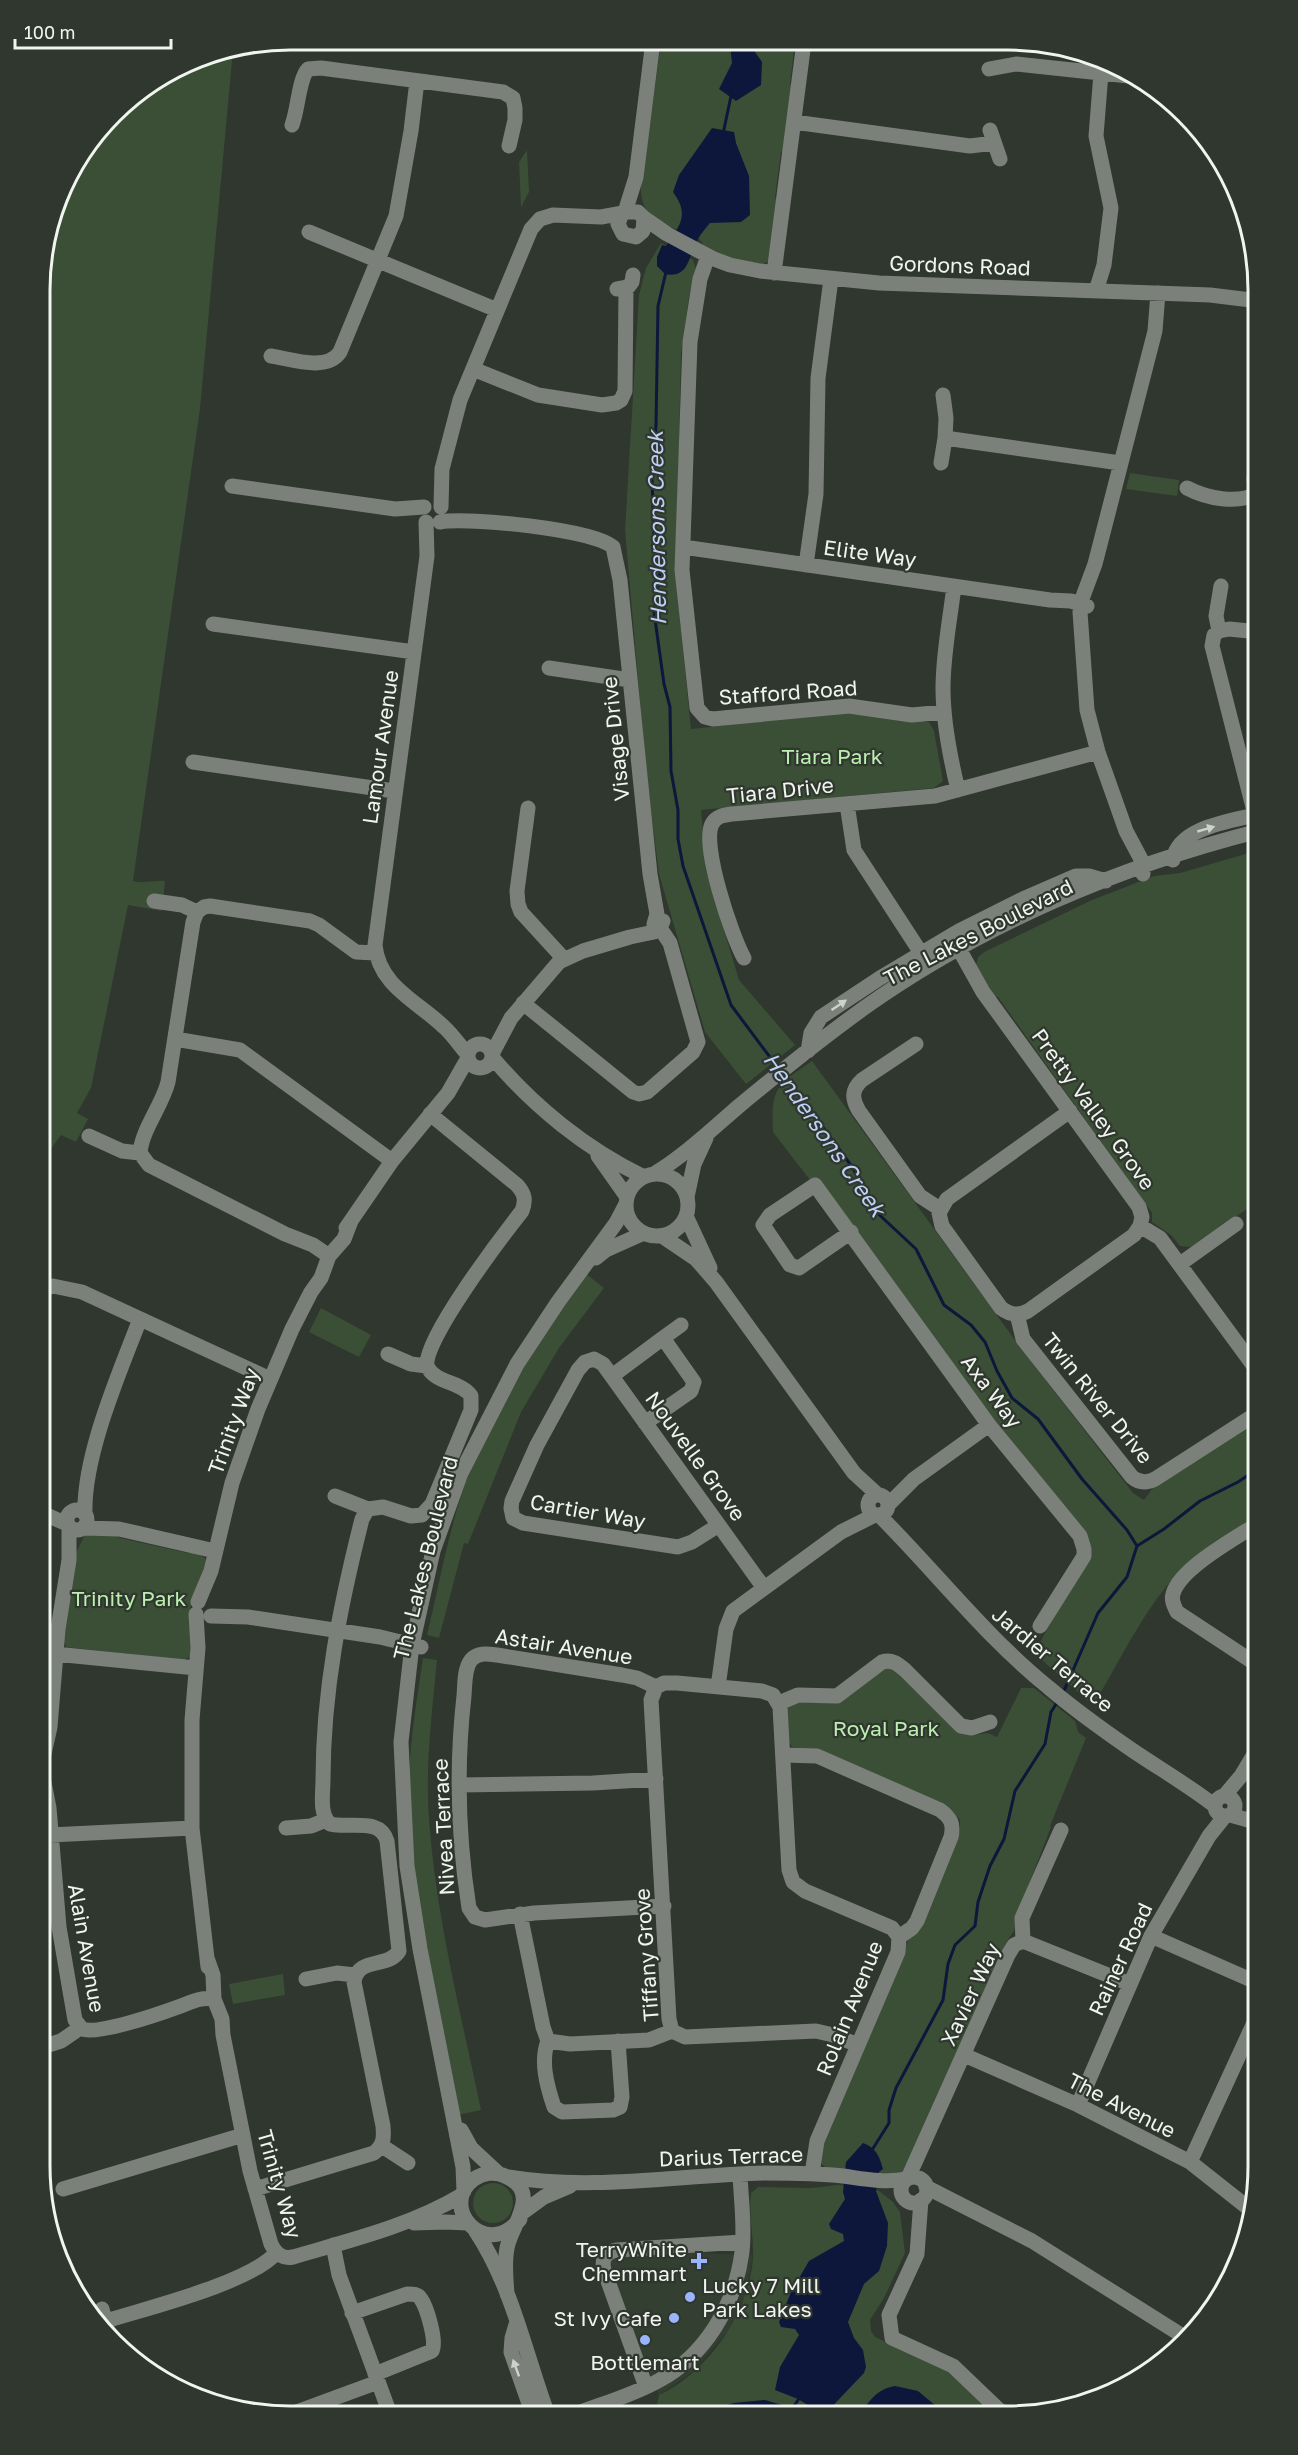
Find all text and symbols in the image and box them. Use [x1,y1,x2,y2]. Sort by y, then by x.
scale bar [15,12,171,50]
text: 100 m [24,21,75,43]
street label: Gordons Road [889,250,1031,280]
water label: Hendersons Creek [641,428,671,626]
street label: Elite Way [822,534,918,572]
street label: Lamour Avenue [356,668,404,826]
street label: Stafford Road [718,674,858,710]
street label: Visage Drive [596,675,634,803]
park label: Tiara Park [781,743,883,769]
street label: Tiara Drive [725,771,835,809]
one-way arrow [1197,824,1215,833]
street label: The Lakes Boulevard [879,873,1077,991]
one-way arrow [831,1000,847,1011]
street label: Pretty Valley Grove [1027,1023,1161,1195]
water label: Hendersons Creek [758,1047,893,1224]
street label: Twin River Drive [1037,1327,1159,1469]
street label: Axa Way [956,1349,1028,1433]
street label: Trinity Way [202,1364,264,1478]
street label: Nouvelle Grove [640,1386,752,1526]
street label: The Lakes Boulevard [387,1453,463,1663]
street label: Cartier Way [528,1488,648,1534]
park label: Trinity Park [72,1585,187,1611]
street label: Jardier Terrace [987,1601,1119,1717]
street label: Astair Avenue [494,1622,634,1670]
park label: Royal Park [833,1715,939,1741]
street label: Nivea Terrace [426,1758,460,1896]
street label: Alain Avenue [63,1882,111,2014]
street label: Tiffany Grove [628,1887,664,2023]
street label: Rainer Road [1083,1898,1157,2020]
street label: Rolain Avenue [810,1937,888,2079]
street label: Xavier Way [935,1938,1005,2050]
street label: The Avenue [1064,2067,1180,2143]
street label: Trinity Way [252,2127,308,2242]
street label: Darius Terrace [658,2140,804,2172]
place label: TerryWhite Chemmart [576,2236,687,2286]
marker: TerryWhite Chemmart [692,2254,706,2268]
place label: Lucky 7 Mill Park Lakes [702,2272,820,2322]
marker: Lucky 7 Mill Park Lakes [683,2290,697,2304]
place label: St Ivy Cafe [554,2305,662,2331]
marker: St Ivy Cafe [667,2311,681,2325]
marker: Bottlemart [638,2333,652,2347]
place label: Bottlemart [590,2349,700,2375]
one-way arrow [510,2359,520,2377]

